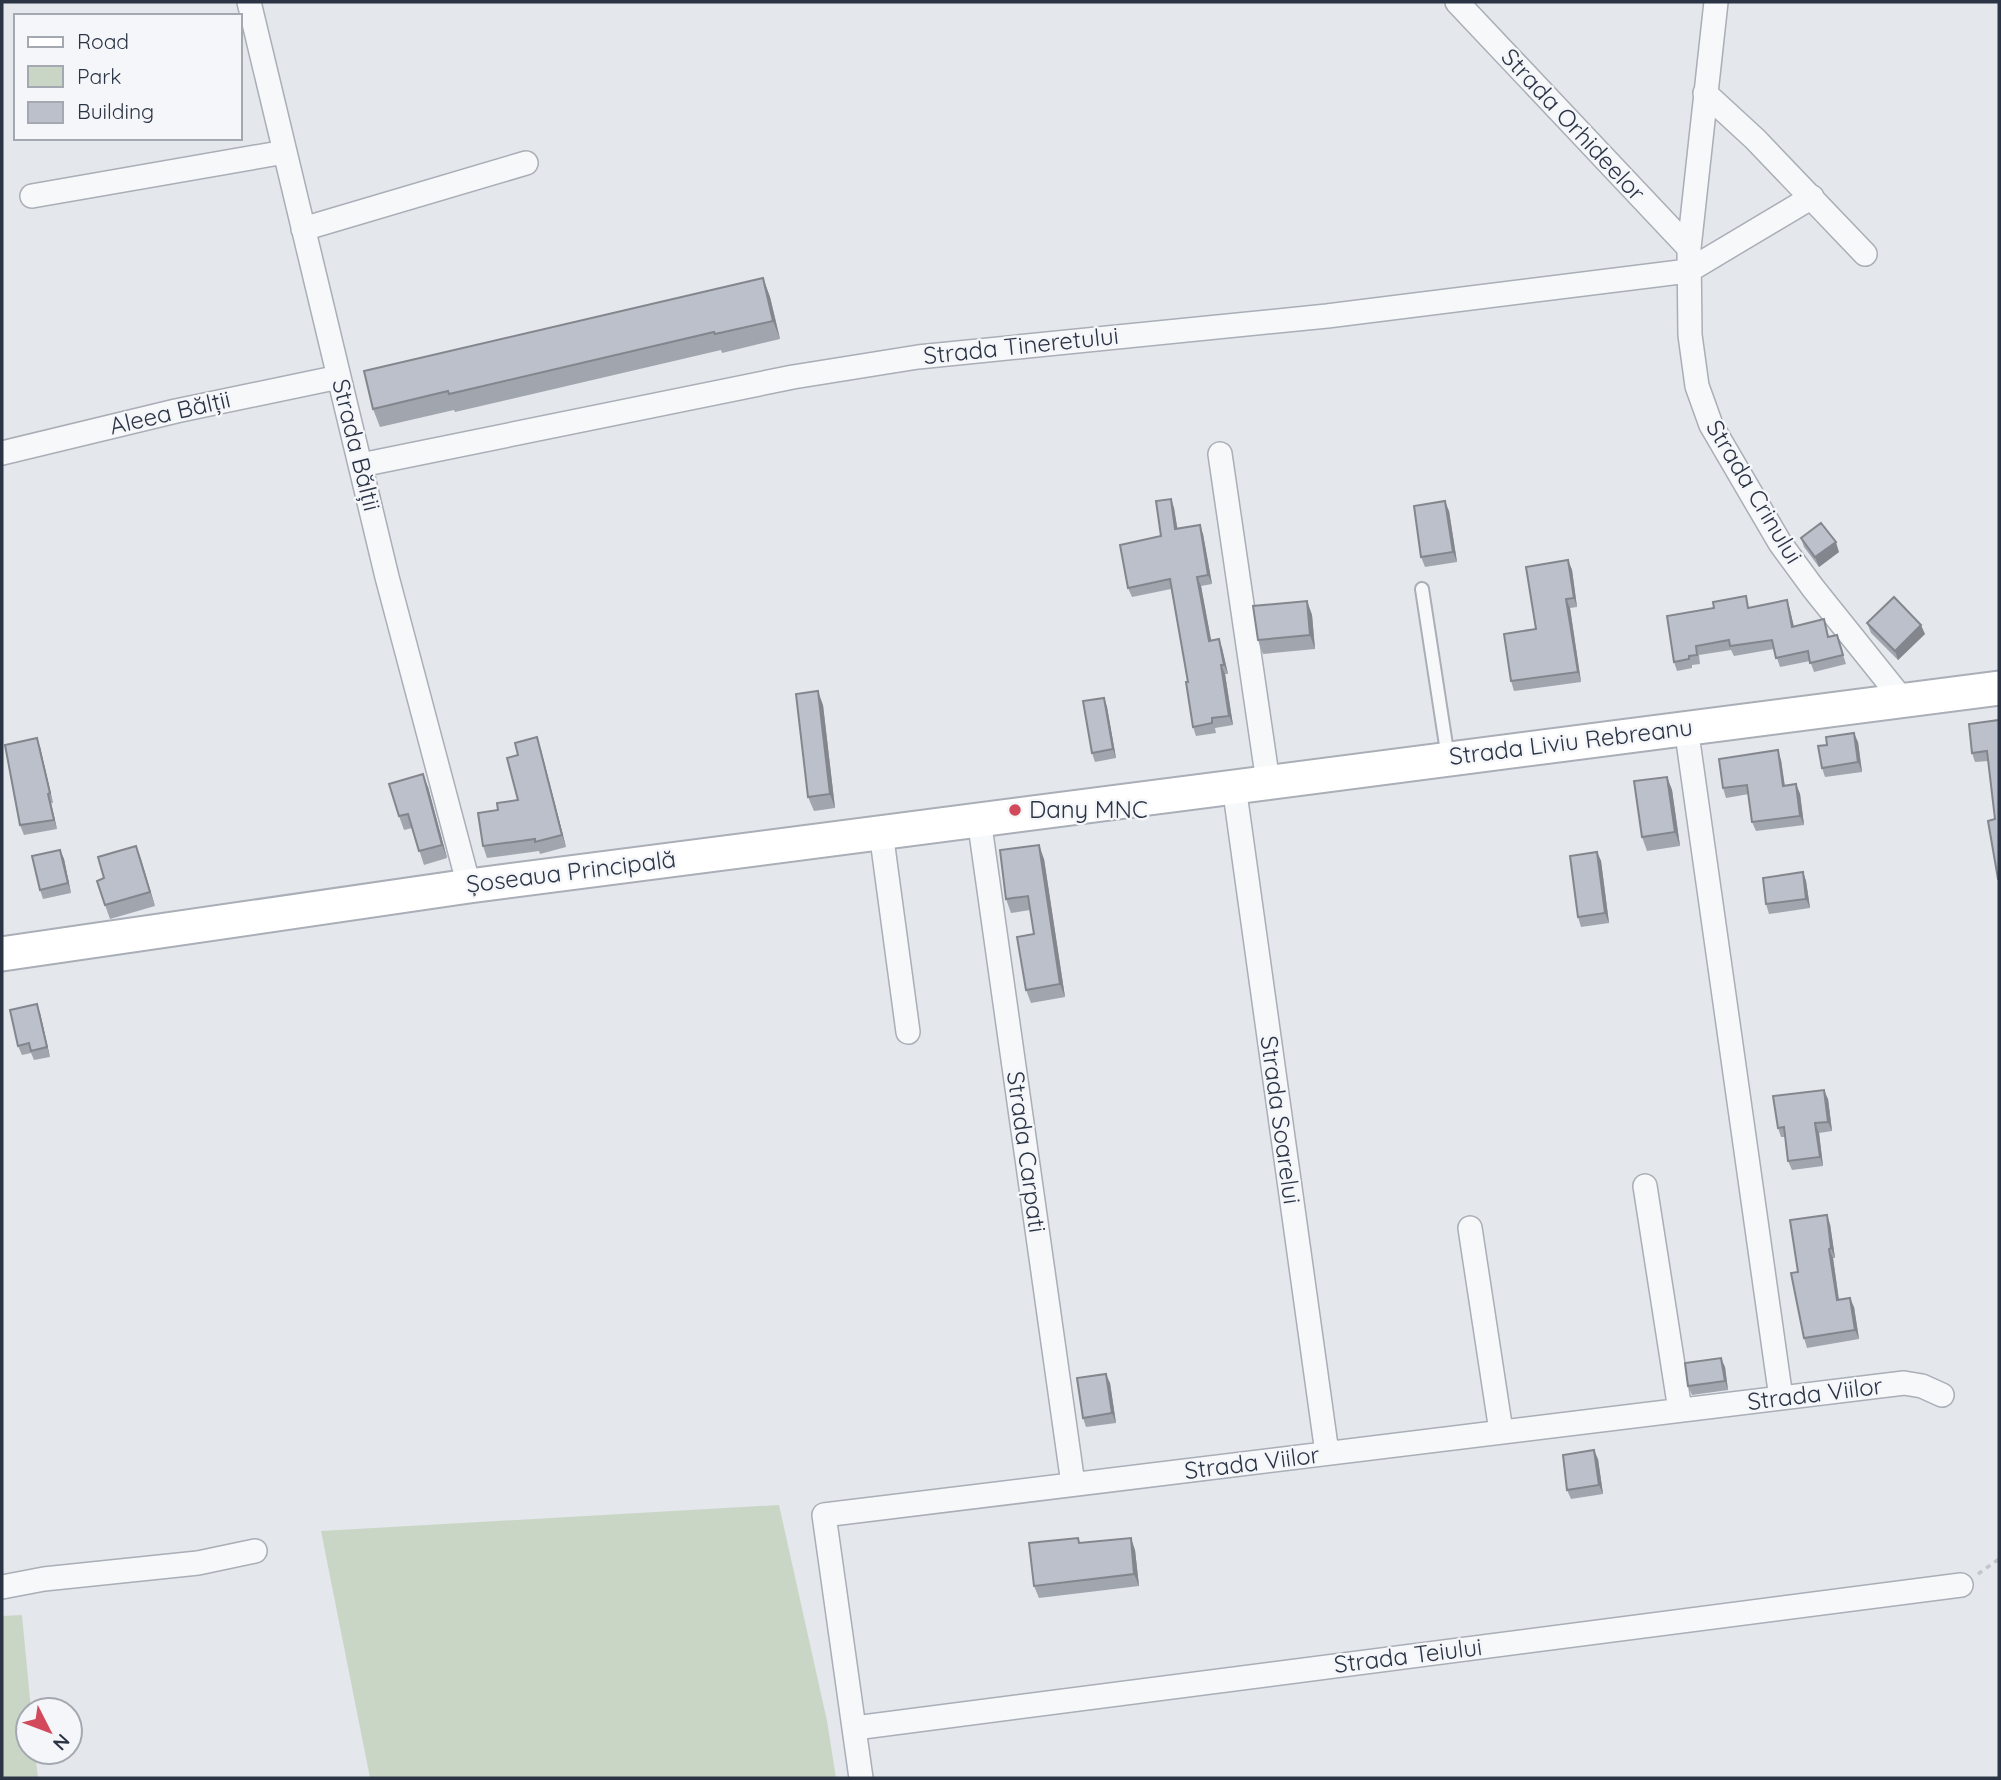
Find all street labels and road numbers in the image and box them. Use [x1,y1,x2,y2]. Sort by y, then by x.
street label: Strada Orhideelor [1495,42,1652,207]
street label: Strada Tineretului [922,320,1120,370]
street label: Strada Bălții [326,376,388,514]
street label: Aleea Bălții [106,384,233,441]
street label: Strada Crinului [1700,414,1810,569]
street label: Strada Liviu Rebreanu [1447,711,1694,771]
street label: Șoseaua Principală [464,843,678,899]
street label: Strada Soarelui [1254,1034,1308,1206]
street label: Strada Carpati [1001,1069,1053,1234]
street label: Strada Viilor [1746,1370,1884,1416]
street label: Strada Viilor [1183,1439,1321,1485]
street label: Strada Teiului [1332,1631,1484,1679]

